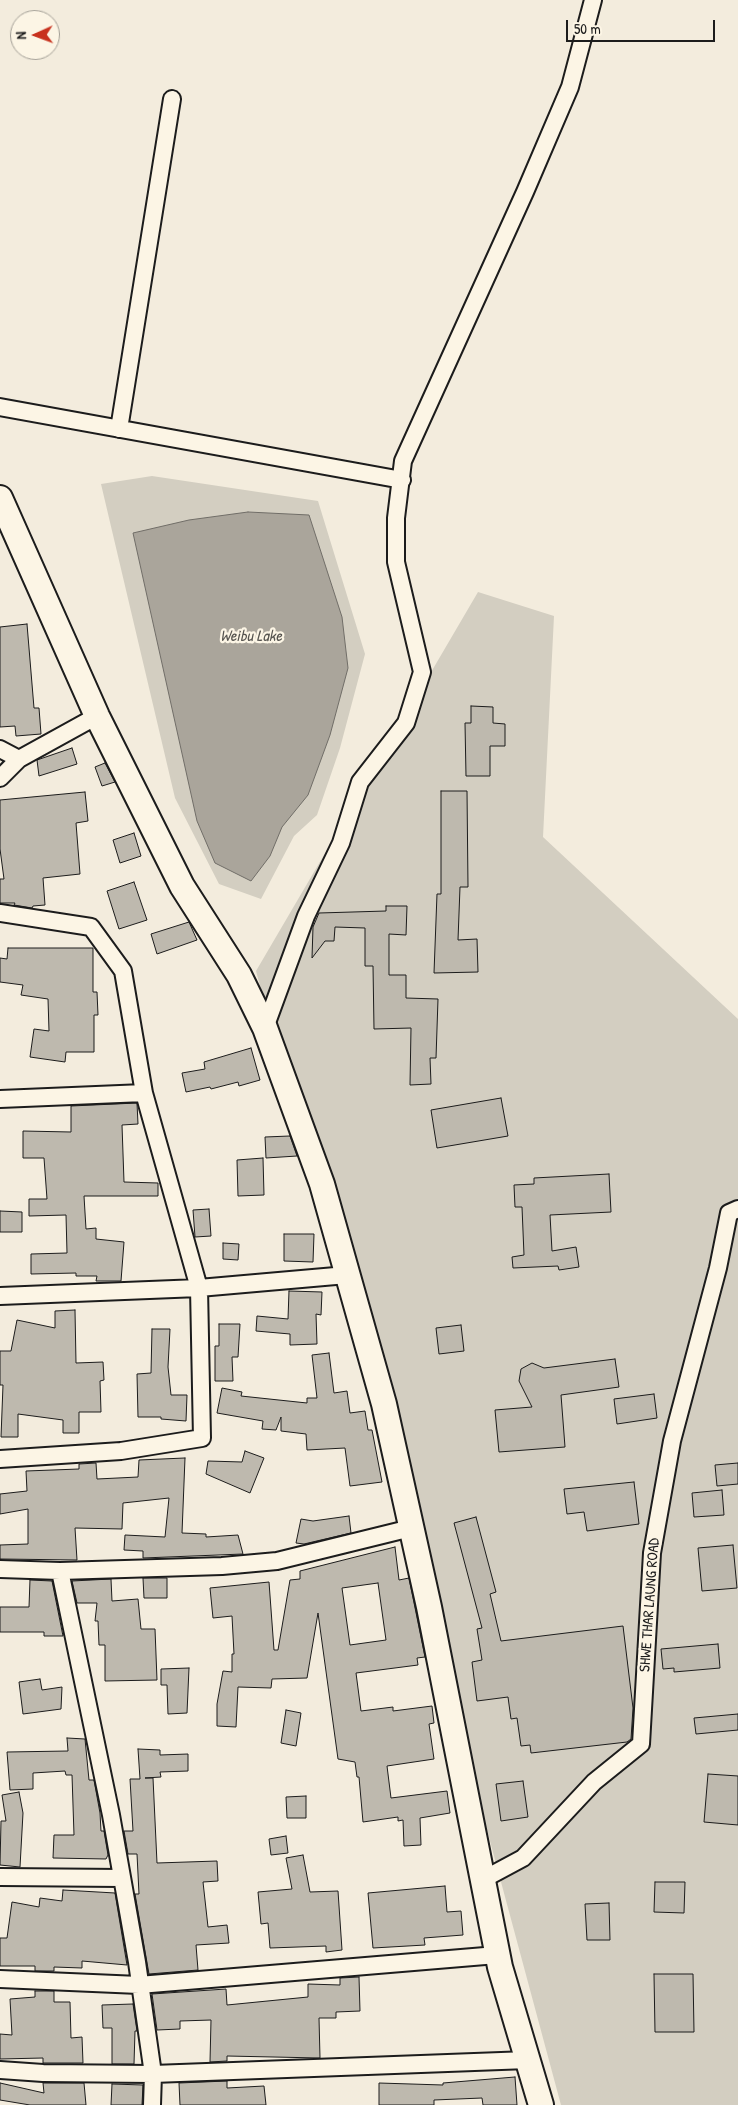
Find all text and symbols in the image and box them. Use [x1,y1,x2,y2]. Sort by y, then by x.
north arrow [10,10,60,60]
scale bar [568,10,717,42]
text: 50 m [574,18,601,39]
text: N [11,31,30,40]
water label: Weibu Lake [220,627,282,647]
street label: SHWE THAR LAUNG ROAD [636,1537,664,1673]

